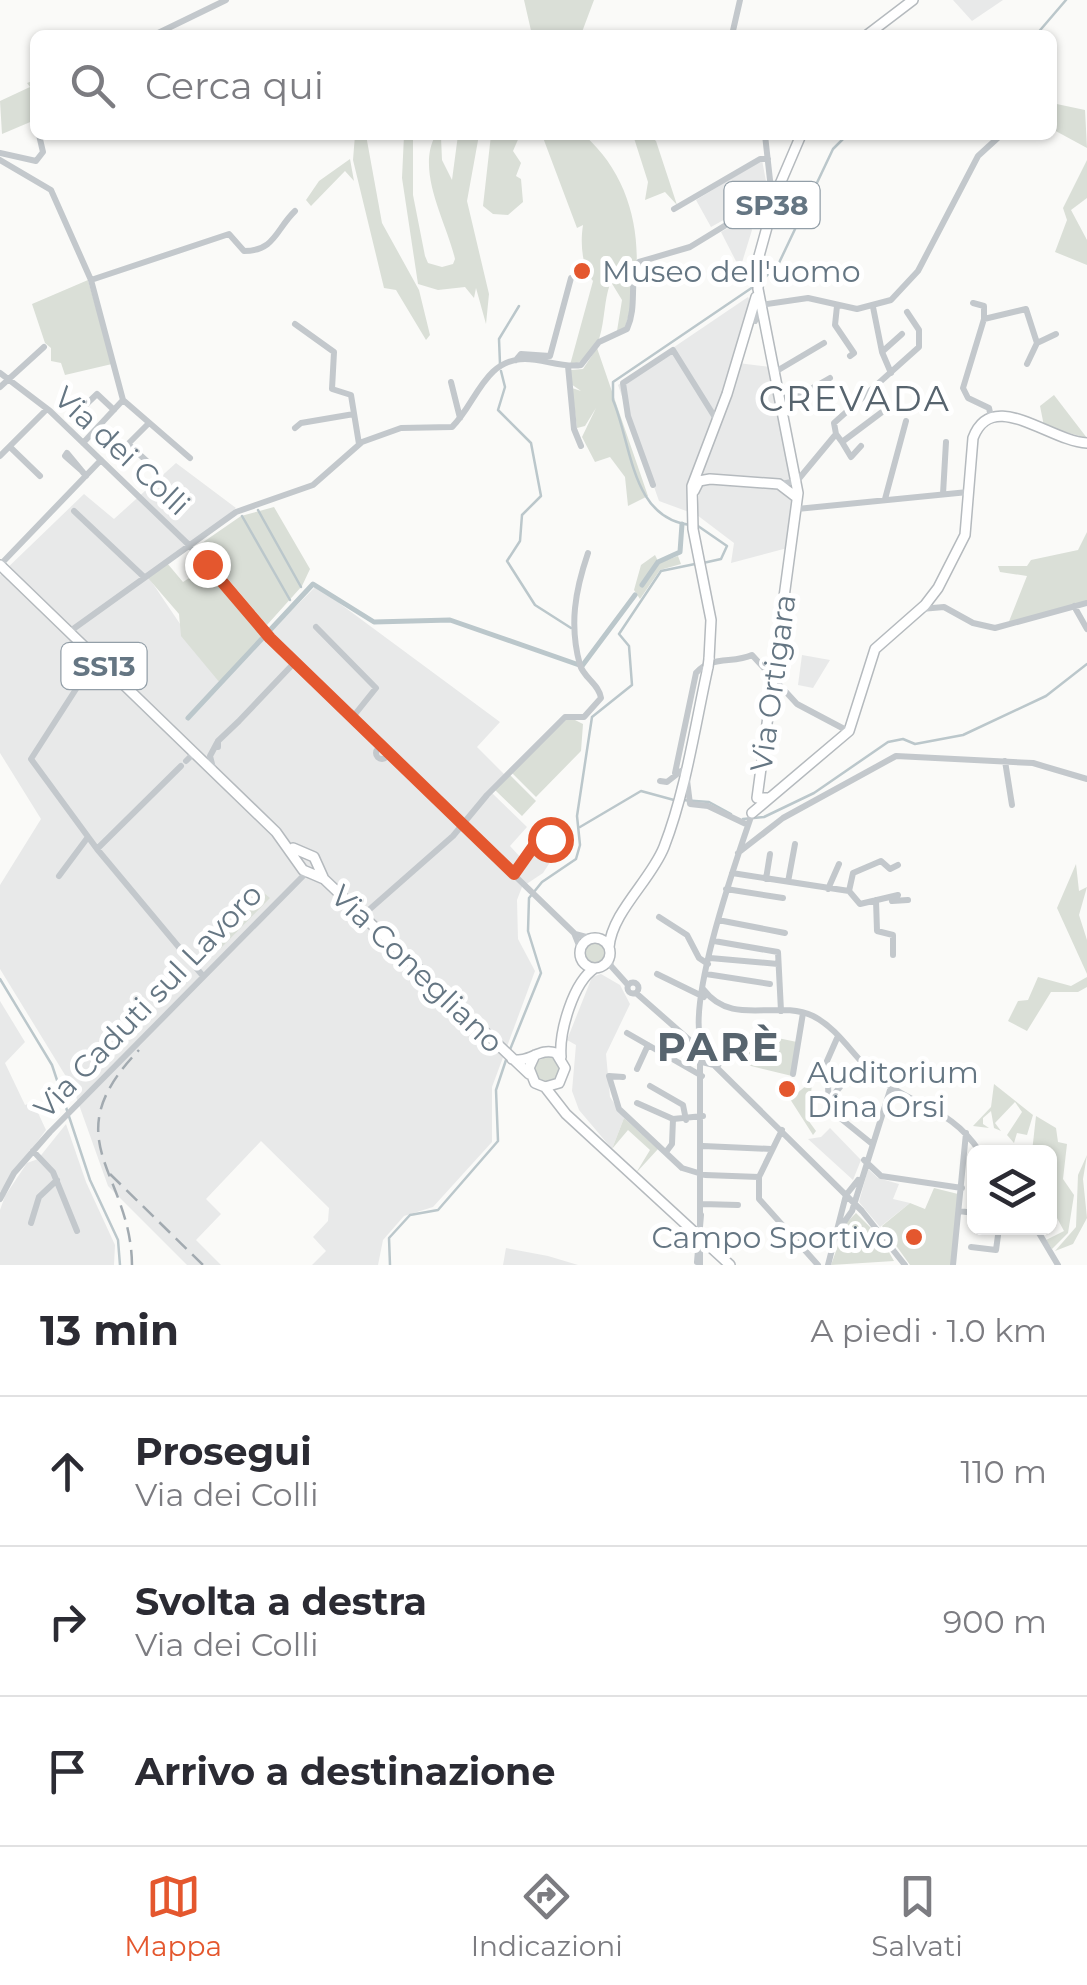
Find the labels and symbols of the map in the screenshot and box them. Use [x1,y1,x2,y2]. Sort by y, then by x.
road number: SP38 [724,182,820,228]
place label: Museo dell'uomo [602,253,861,290]
marker: Museo dell'uomo [571,260,593,282]
district label: CREVADA [759,377,951,420]
street label: Via dei Colli [46,379,198,523]
route end [185,542,231,588]
street label: Via Ortigara [742,592,804,774]
road number: SS13 [62,643,146,689]
route start [528,817,574,863]
street label: Via Caduti sul Lavoro [26,876,270,1126]
street label: Via Conegliano [323,877,511,1061]
district label: PARÈ [657,1022,781,1071]
place label: Auditorium Dina Orsi [807,1054,979,1125]
marker: Auditorium Dina Orsi [776,1078,798,1100]
place label: Campo Sportivo [651,1219,894,1256]
marker: Campo Sportivo [903,1226,925,1248]

